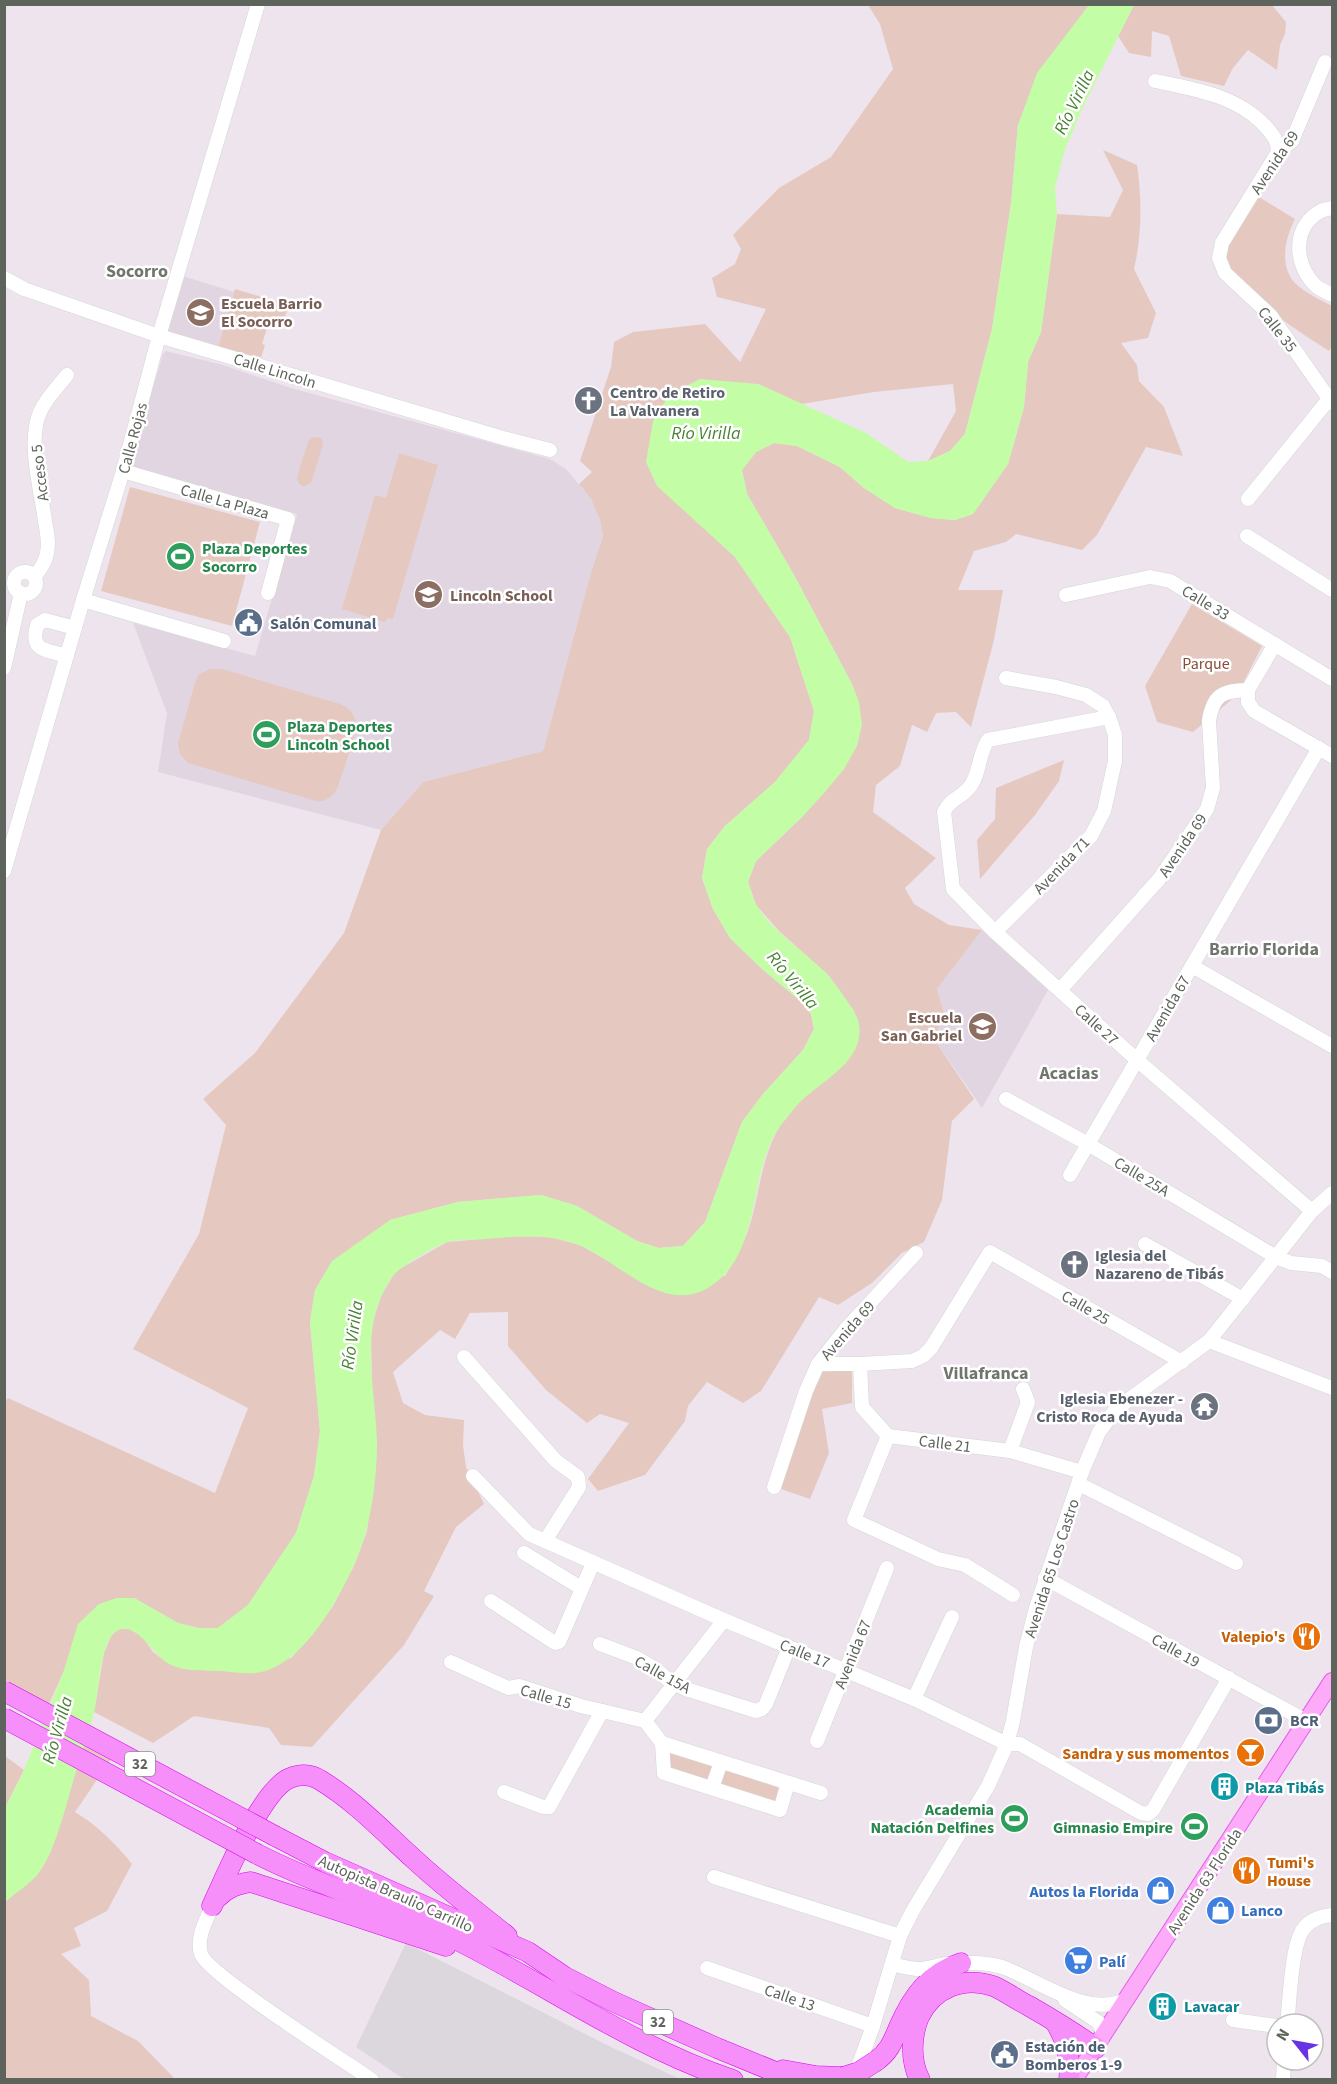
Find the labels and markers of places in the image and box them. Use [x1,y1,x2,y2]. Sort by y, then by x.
place label: Escuela Barrio El Socorro [221,293,322,333]
school or university icon: Escuela Barrio El Socorro [184,296,216,328]
place label: Centro de Retiro La Valvanera [610,382,725,422]
church icon: Centro de Retiro La Valvanera [573,385,605,417]
place label: Plaza Deportes Socorro [202,538,307,578]
sports icon: Plaza Deportes Socorro [165,541,197,573]
school or university icon: Lincoln School [413,579,445,611]
place label: Lincoln School [450,585,553,607]
public building icon: Salón Comunal [233,607,265,639]
place label: Salón Comunal [270,613,377,635]
place label: Plaza Deportes Lincoln School [287,716,392,756]
sports icon: Plaza Deportes Lincoln School [250,719,282,751]
place label: Escuela San Gabriel [881,1007,962,1047]
school or university icon: Escuela San Gabriel [967,1010,999,1042]
place label: Iglesia del Nazareno de Tibás [1095,1245,1224,1285]
church icon: Iglesia del Nazareno de Tibás [1058,1248,1090,1280]
place label: Iglesia Ebenezer - Cristo Roca de Ayuda [1036,1388,1183,1428]
temple icon: Iglesia Ebenezer - Cristo Roca de Ayuda [1188,1391,1220,1423]
restaurant icon: Valepio's [1290,1620,1322,1652]
place label: Valepio's [1221,1626,1285,1648]
bank icon: BCR [1253,1704,1285,1736]
place label: BCR [1290,1710,1319,1732]
bar icon: Sandra y sus momentos [1234,1737,1266,1769]
place label: Sandra y sus momentos [1062,1743,1229,1765]
building icon: Plaza Tibás [1208,1771,1240,1803]
place label: Plaza Tibás [1245,1777,1324,1799]
place label: Academia Natación Delfines [870,1799,994,1839]
sports icon: Academia Natación Delfines [999,1802,1031,1834]
sports icon: Gimnasio Empire [1178,1811,1210,1843]
place label: Gimnasio Empire [1053,1817,1173,1839]
place label: Tumi's House [1267,1852,1314,1892]
restaurant icon: Tumi's House [1230,1855,1262,1887]
shop icon: Autos la Florida [1144,1875,1176,1907]
place label: Autos la Florida [1028,1881,1139,1903]
shop icon: Lanco [1204,1894,1236,1926]
place label: Lanco [1241,1900,1283,1922]
supermarket icon: Palí [1062,1945,1094,1977]
place label: Palí [1099,1951,1127,1973]
building icon: Lavacar [1147,1990,1179,2022]
place label: Lavacar [1184,1996,1240,2018]
place label: Estación de Bomberos 1-9 [1025,2036,1122,2076]
public building icon: Estación de Bomberos 1-9 [988,2039,1020,2071]

